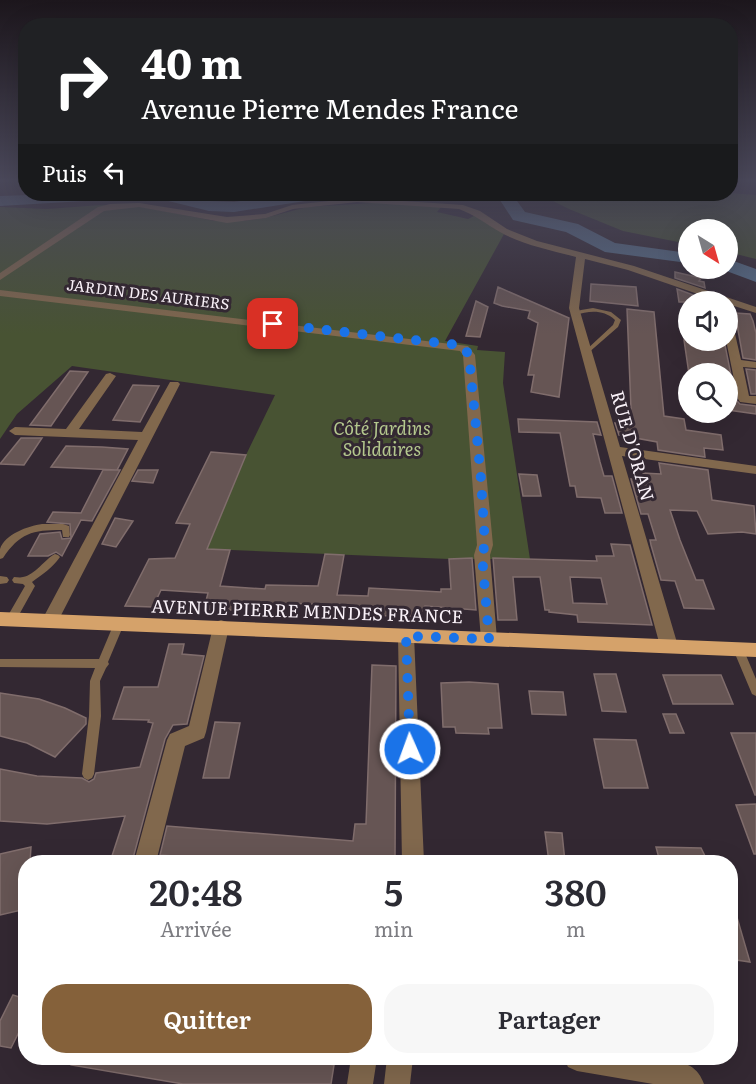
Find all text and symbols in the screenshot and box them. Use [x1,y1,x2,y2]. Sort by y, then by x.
text: 40 m [141,30,242,92]
icon: right [42,42,120,120]
text: Avenue Pierre Mendes France [141,87,519,127]
text: Puis [42,156,86,189]
icon: left [98,156,131,189]
north arrow [678,219,738,279]
map controls [678,219,738,423]
street label: JARDIN DES AURIERS [65,272,231,315]
button: sound [678,291,738,351]
pin [247,298,298,349]
icon: arrive [256,307,289,340]
button: search [678,363,738,423]
street label: RUE D'ORAN [605,387,662,504]
park label: Côté Jardins Solidaires [333,414,431,462]
street label: AVENUE PIERRE MENDES FRANCE [151,592,463,629]
position arrow [378,717,442,781]
text: 20:48 [149,864,243,917]
text: 5 [384,864,403,917]
text: 380 [545,864,607,917]
text: Arrivée [160,913,232,943]
text: min [374,913,413,943]
text: m [566,913,585,943]
button: Quitter [42,984,372,1053]
button: Partager [384,984,714,1053]

